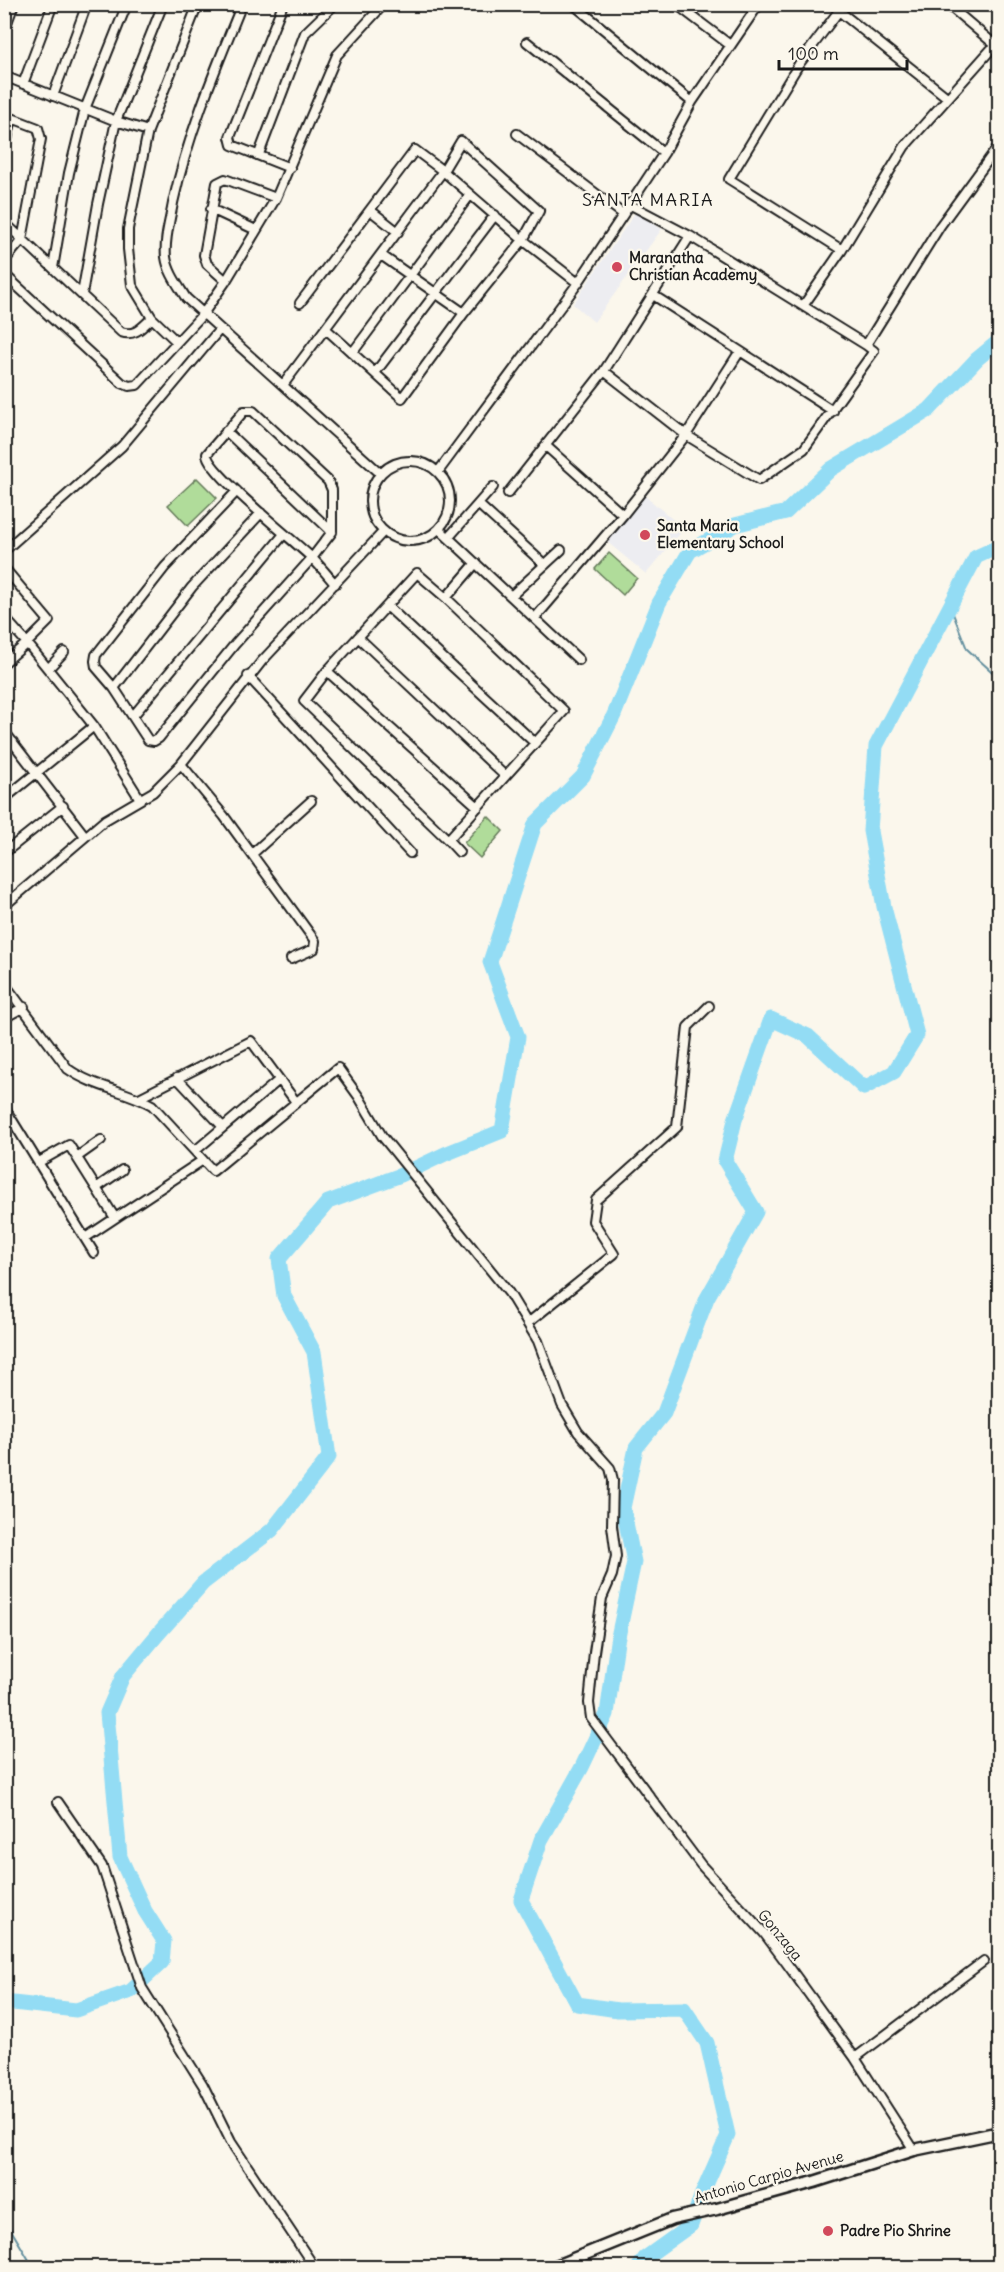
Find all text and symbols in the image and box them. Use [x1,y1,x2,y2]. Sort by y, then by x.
scale bar [779,33,906,71]
text: 100 m [788,42,839,65]
district label: SANTA MARIA [582,188,714,211]
place label: Maranatha Christian Academy [629,248,757,285]
marker: Maranatha Christian Academy [610,260,624,274]
place label: Santa Maria Elementary School [657,516,784,553]
marker: Santa Maria Elementary School [638,528,652,542]
street label: Gonzaga [754,1905,807,1964]
street label: Antonio Carpio Avenue [692,2146,846,2207]
place label: Padre Pio Shrine [840,2221,951,2240]
marker: Padre Pio Shrine [821,2224,835,2238]

